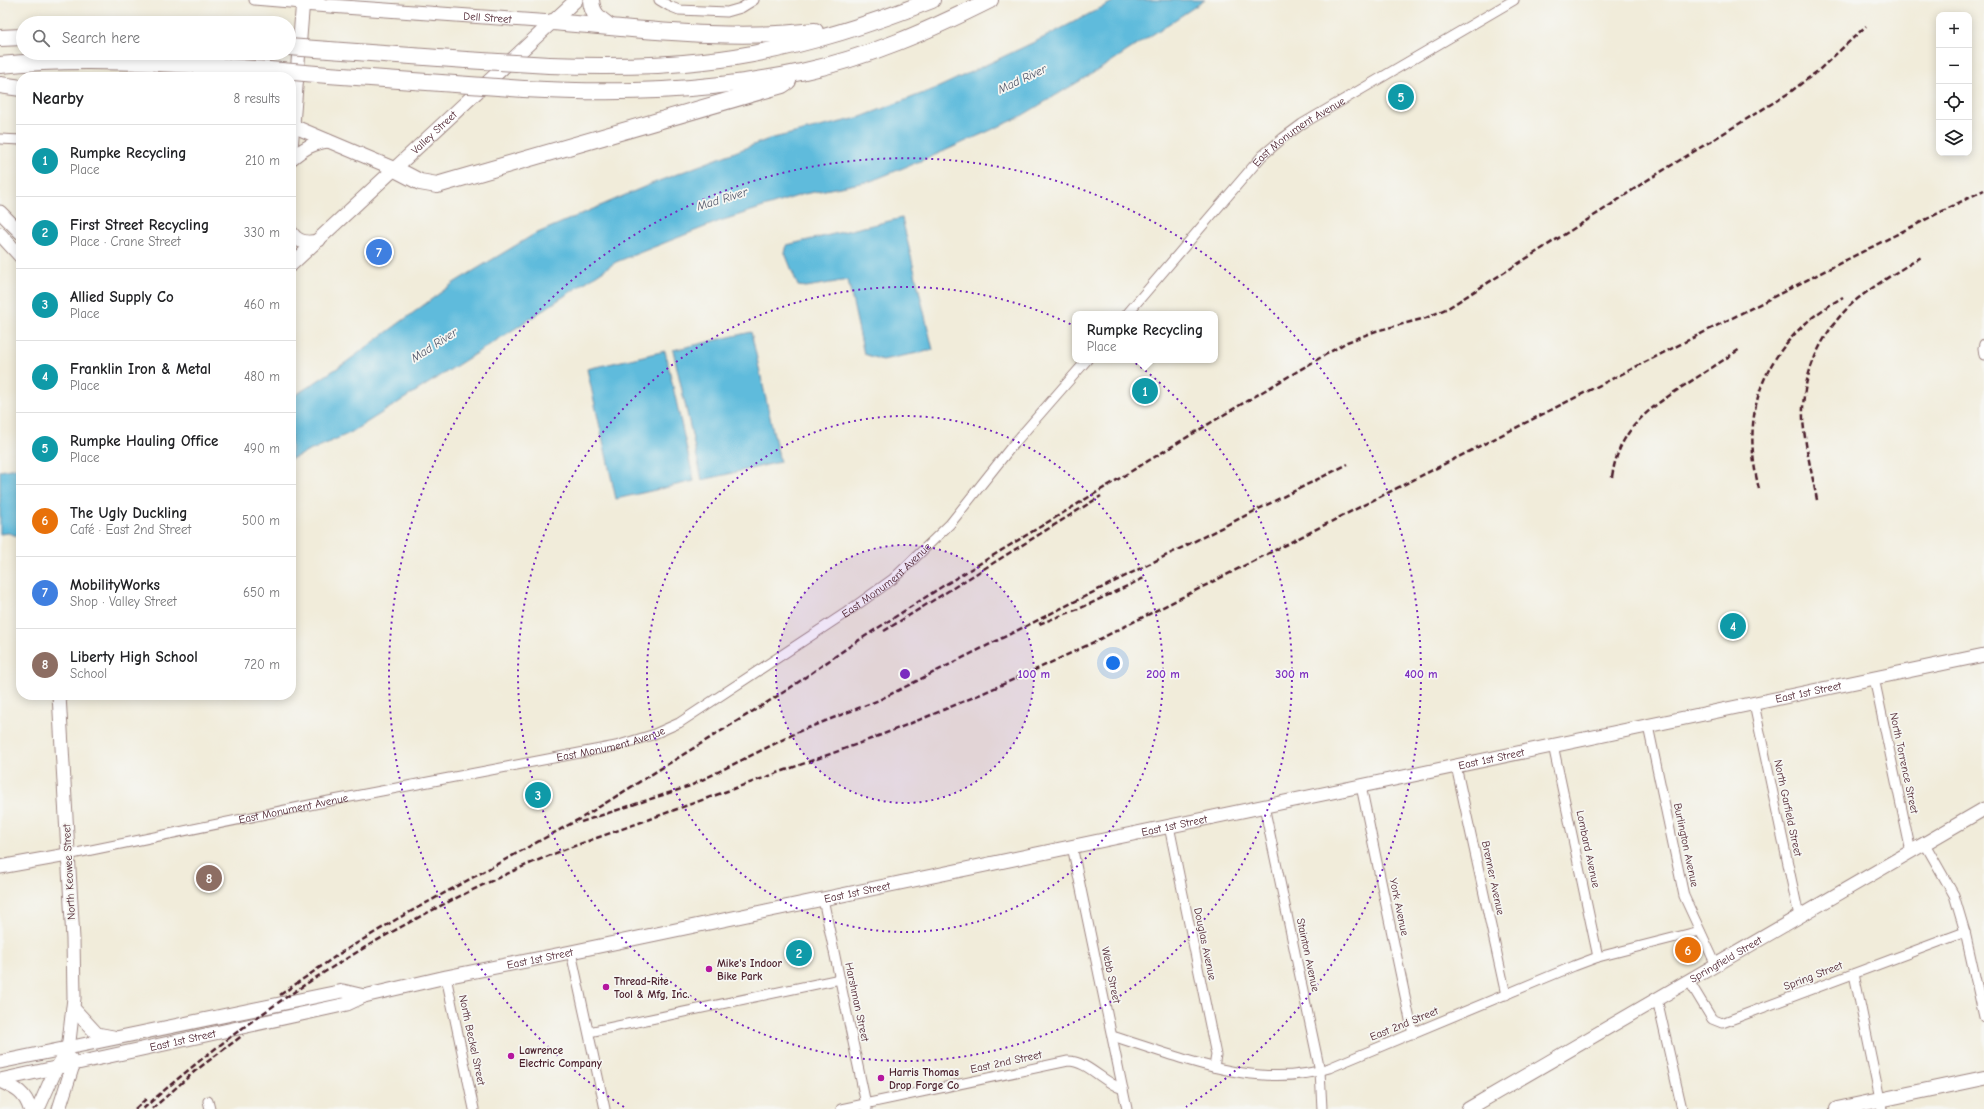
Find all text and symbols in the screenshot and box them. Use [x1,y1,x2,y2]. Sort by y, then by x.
street label: Dell Street [463,9,513,26]
map controls [1936,12,1972,156]
button: + [1936,12,1972,48]
search box [16,16,296,60]
icon: search [30,27,52,49]
text: Search here [62,29,140,47]
button: − [1936,48,1972,84]
water label: Mad River [994,61,1050,97]
pin: 5 [1388,82,1414,112]
button: locate [1936,84,1972,120]
text: Nearby [32,89,83,108]
text: 8 results [234,91,280,106]
street label: East Monument Avenue [1250,94,1348,169]
street label: Valley Street [408,107,460,157]
button: layers [1936,120,1972,156]
text: Rumpke Recycling [70,144,186,162]
text: 1 [42,153,48,168]
text: 210 m [245,153,280,168]
text: Place [70,162,100,177]
water label: Mad River [694,184,750,214]
text: First Street Recycling [70,216,209,234]
text: 2 [42,225,48,240]
text: 330 m [244,225,280,240]
text: Place · Crane Street [70,234,181,249]
pin: 7 [366,237,392,267]
text: Allied Supply Co [70,288,174,306]
text: 3 [42,297,48,312]
text: 460 m [244,297,280,312]
text: Place [70,306,100,321]
popup [1072,311,1218,363]
text: Rumpke Recycling [1087,321,1203,339]
water label: Mad River [407,324,461,366]
text: Place [1087,339,1116,354]
text: Franklin Iron & Metal [70,360,211,378]
text: 4 [42,369,48,384]
text: 480 m [244,369,280,384]
pin: 1 [1132,376,1158,406]
text: Place [70,378,100,393]
text: Rumpke Hauling Office [70,432,218,450]
text: 5 [42,441,48,456]
text: 490 m [244,441,280,456]
text: Place [70,450,100,465]
text: The Ugly Duckling [70,504,188,522]
text: 6 [42,513,48,528]
text: 500 m [242,513,280,528]
text: Café · East 2nd Street [70,522,191,537]
street label: East Monument Avenue [839,539,934,620]
text: MobilityWorks [70,576,160,594]
text: 7 [42,585,48,600]
text: 650 m [243,585,280,600]
text: Shop · Valley Street [70,594,177,609]
pin: 4 [1720,611,1746,641]
text: Liberty High School [70,648,198,666]
your location [1103,653,1123,673]
text: 8 [42,657,48,672]
text: 720 m [244,657,280,672]
text: School [70,666,107,681]
centre of rings [898,667,912,681]
text: 100 m [1018,667,1050,681]
text: 200 m [1146,667,1180,681]
text: 300 m [1275,667,1309,681]
text: 400 m [1404,667,1438,681]
street label: East 1st Street [1774,678,1843,705]
street label: North Torrence Street [1887,711,1921,815]
street label: East Monument Avenue [555,723,667,764]
street label: East 1st Street [1457,745,1526,772]
street label: North Garfield Street [1771,758,1805,858]
pin: 3 [525,780,551,810]
street label: East Monument Avenue [237,791,350,826]
street label: Burlington Avenue [1671,802,1701,889]
street label: Lombard Avenue [1573,809,1603,889]
street label: East 1st Street [1140,812,1209,838]
street label: North Keowee Street [60,823,78,920]
street label: Brenner Avenue [1479,840,1507,917]
pin: 8 [196,863,222,893]
street label: York Avenue [1387,877,1412,937]
street label: East 1st Street [823,878,892,905]
street label: Douglas Avenue [1191,906,1219,982]
street label: Stainton Avenue [1294,917,1322,994]
street label: Springfield Street [1687,933,1765,985]
pin: 6 [1675,935,1701,965]
pin: 2 [786,938,812,968]
street label: East 1st Street [506,945,575,971]
street label: Webb Street [1099,946,1123,1005]
place label: Mike's Indoor Bike Park [717,957,783,983]
street label: Spring Street [1782,959,1845,993]
street label: Harshman Street [842,961,872,1044]
marker: Mike's Indoor Bike Park [704,964,714,974]
place label: Thread-Rite Tool & Mfg, Inc. [614,975,689,1001]
marker: Thread-Rite Tool & Mfg, Inc. [601,982,611,992]
street label: North Beckel Street [456,994,488,1087]
street label: East 2nd Street [1368,1004,1441,1044]
street label: East 1st Street [148,1026,218,1054]
place label: Lawrence Electric Company [519,1044,602,1070]
street label: East 2nd Street [969,1048,1044,1076]
marker: Lawrence Electric Company [506,1051,516,1061]
place label: Harris Thomas Drop Forge Co [889,1066,960,1092]
marker: Harris Thomas Drop Forge Co [876,1073,886,1083]

